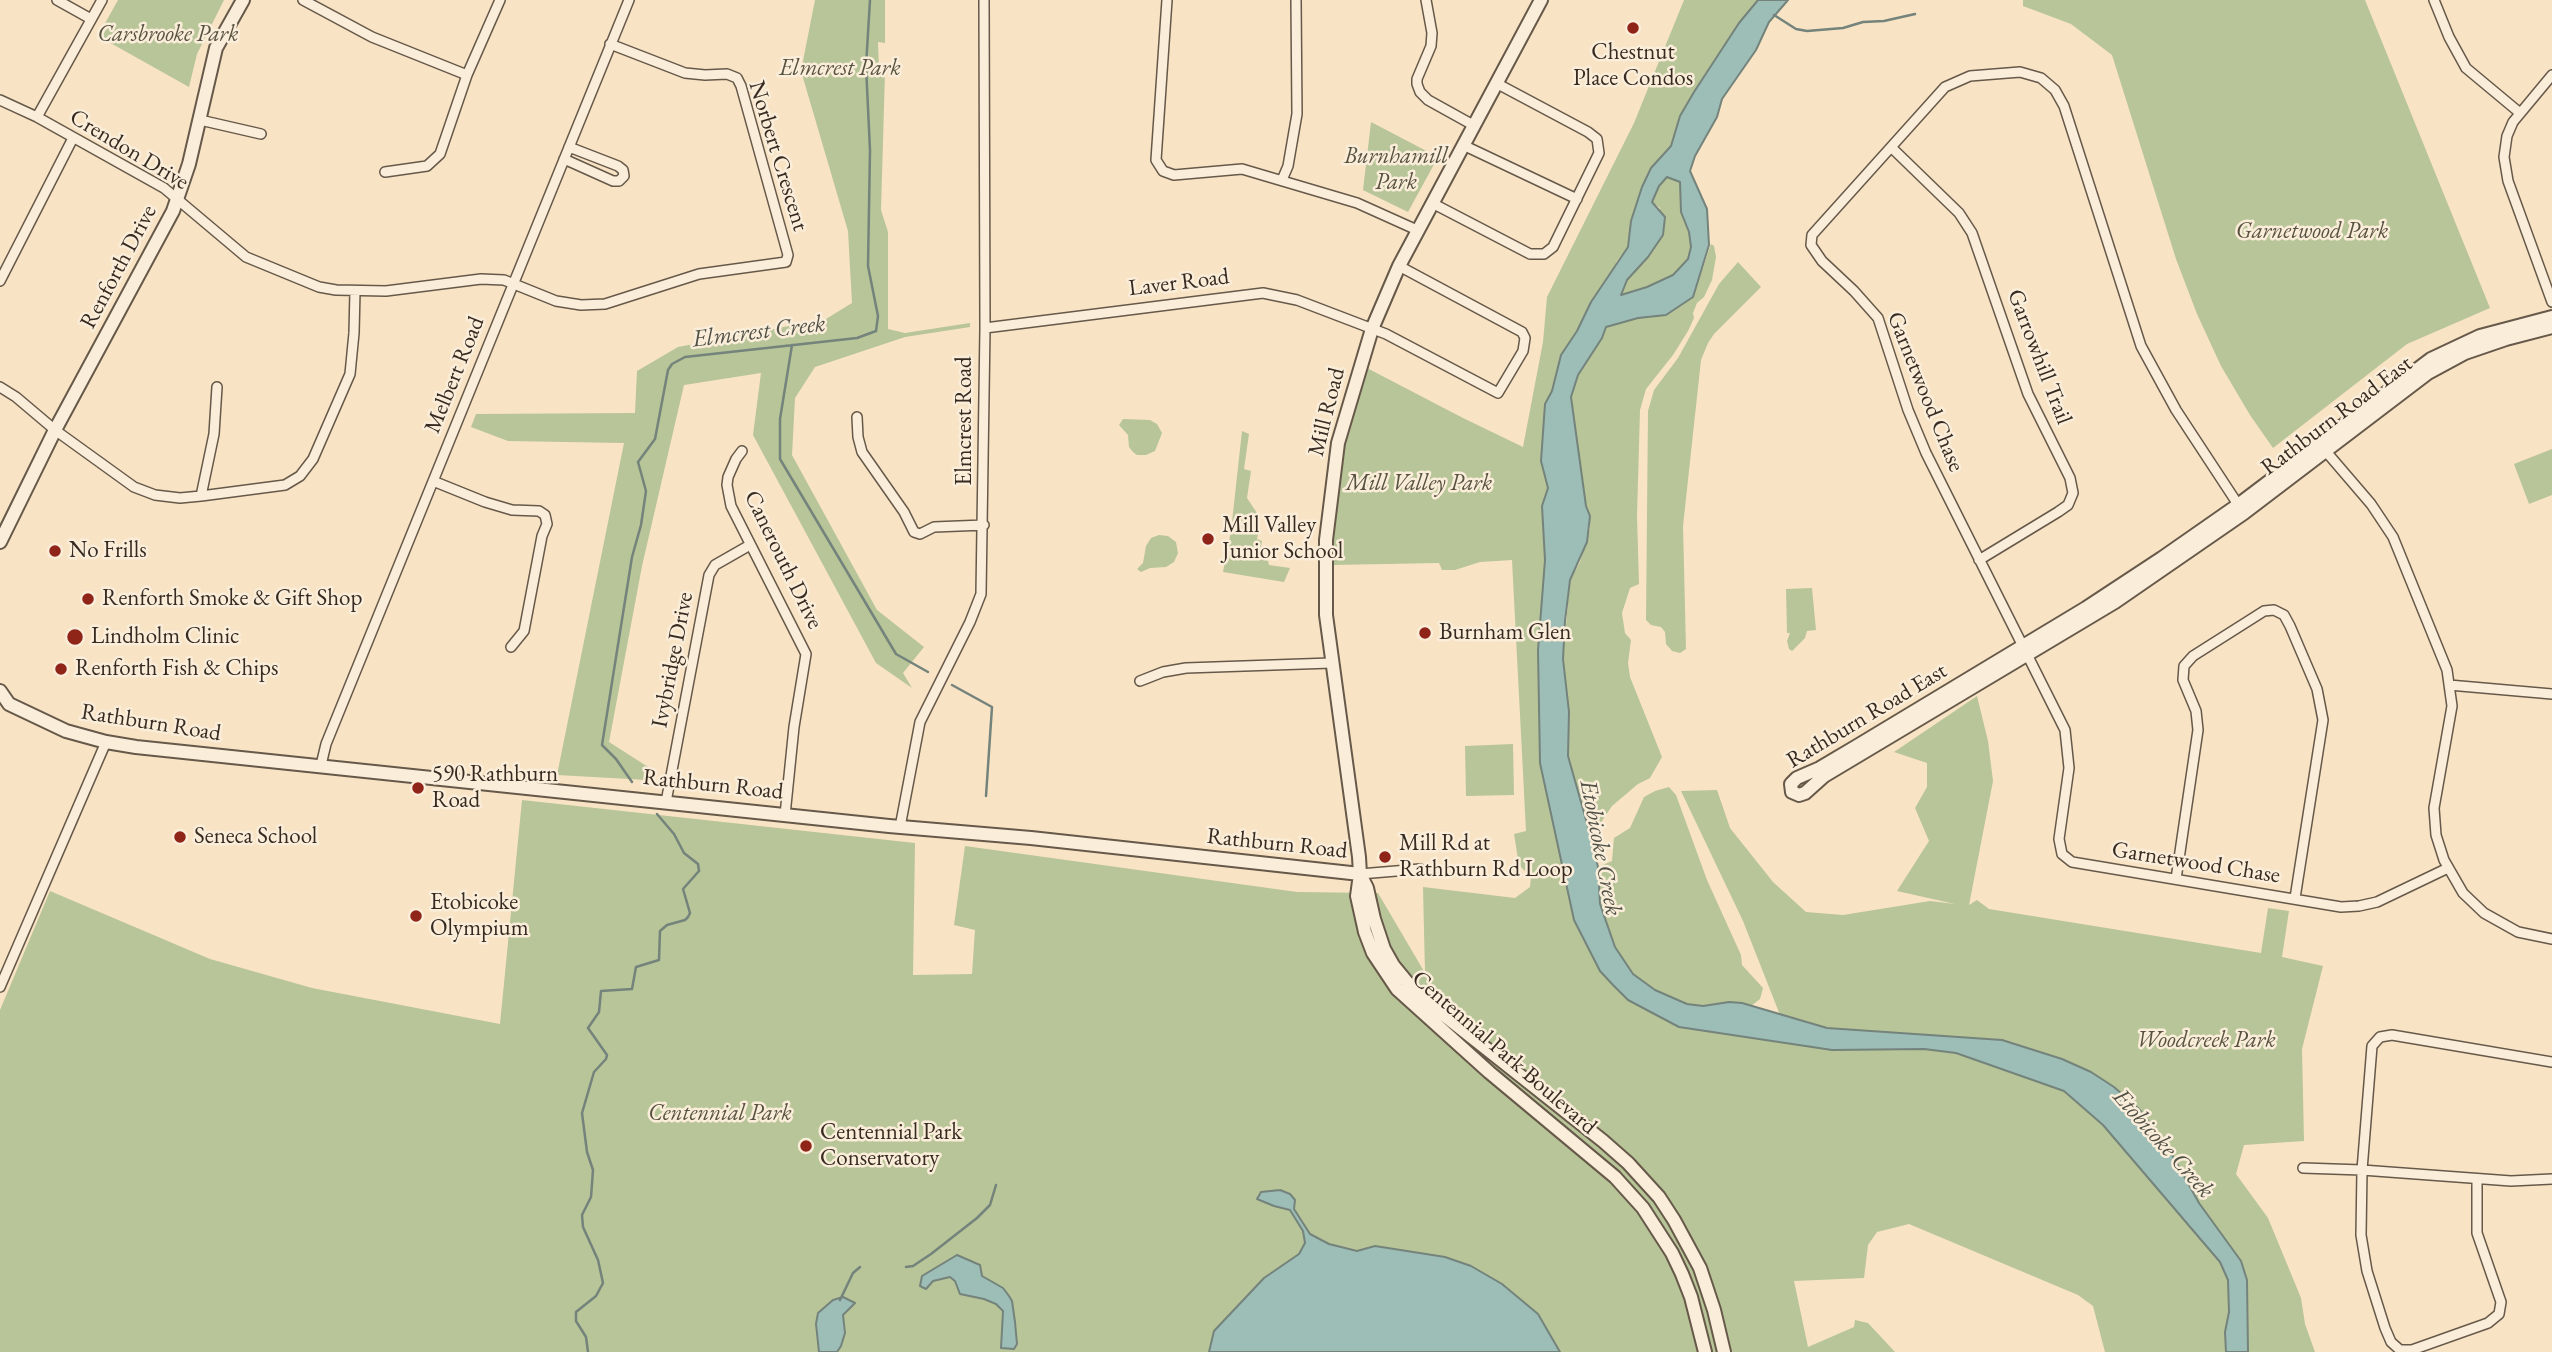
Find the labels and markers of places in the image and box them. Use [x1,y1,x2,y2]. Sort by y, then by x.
marker: Chestnut Place Condos [1625,20,1641,36]
place label: Chestnut Place Condos [1573,39,1693,93]
place label: Mill Valley Junior School [1222,512,1343,566]
marker: Mill Valley Junior School [1200,531,1216,547]
place label: No Frills [69,537,147,565]
marker: No Frills [47,543,63,559]
place label: Renforth Smoke & Gift Shop [102,585,362,613]
marker: Renforth Smoke & Gift Shop [80,591,96,607]
place label: Burnham Glen [1439,619,1571,647]
place label: Lindholm Clinic [91,623,239,651]
marker: Burnham Glen [1417,625,1433,641]
marker: Lindholm Clinic [65,627,85,647]
place label: Renforth Fish & Chips [75,655,278,683]
marker: Renforth Fish & Chips [53,661,69,677]
place label: 590 Rathburn Road [432,761,558,815]
marker: 590 Rathburn Road [410,780,426,796]
place label: Seneca School [194,823,317,851]
marker: Seneca School [172,829,188,845]
place label: Mill Rd at Rathburn Rd Loop [1399,830,1573,884]
marker: Mill Rd at Rathburn Rd Loop [1377,849,1393,865]
place label: Etobicoke Olympium [430,889,529,943]
marker: Etobicoke Olympium [408,908,424,924]
place label: Centennial Park Conservatory [820,1119,962,1173]
marker: Centennial Park Conservatory [798,1138,814,1154]

